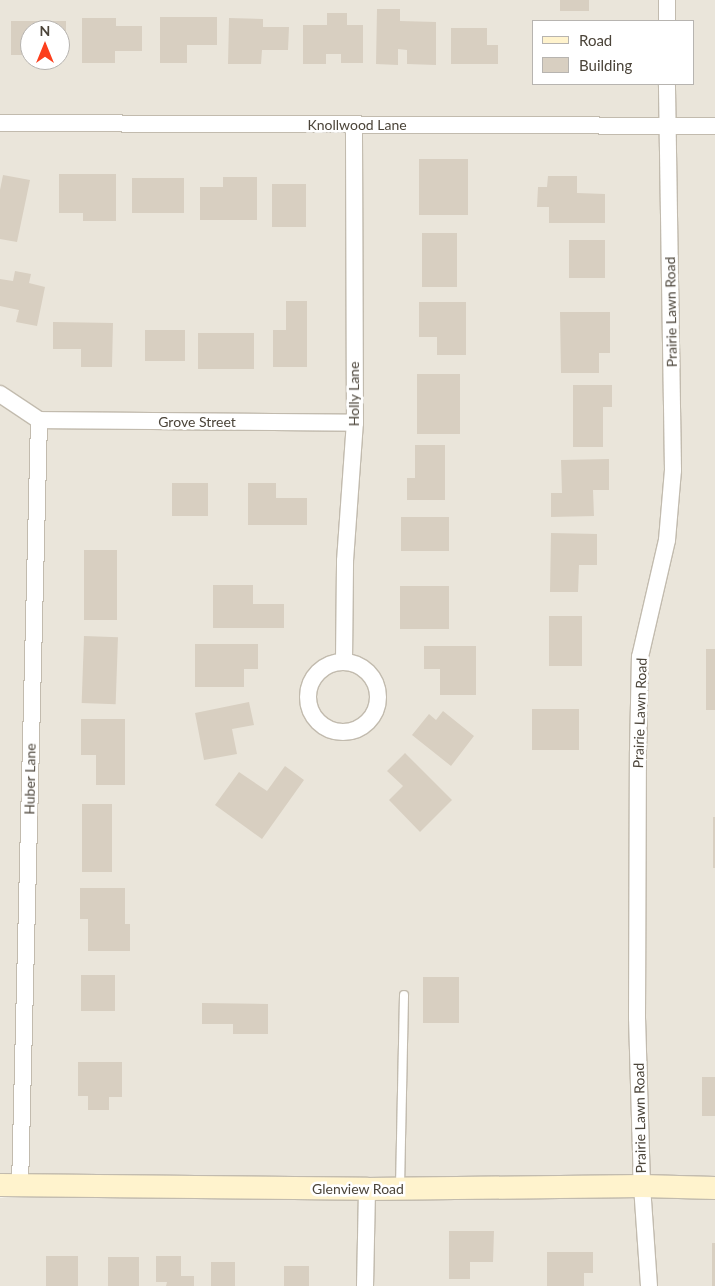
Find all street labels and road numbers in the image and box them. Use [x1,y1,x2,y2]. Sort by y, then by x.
street label: Knollwood Lane [307,117,407,133]
street label: Prairie Lawn Road [662,257,680,367]
street label: Holly Lane [346,361,362,427]
street label: Grove Street [158,414,236,430]
street label: Prairie Lawn Road [630,657,650,769]
street label: Huber Lane [21,743,39,815]
street label: Prairie Lawn Road [631,1063,649,1173]
street label: Glenview Road [312,1181,404,1197]

